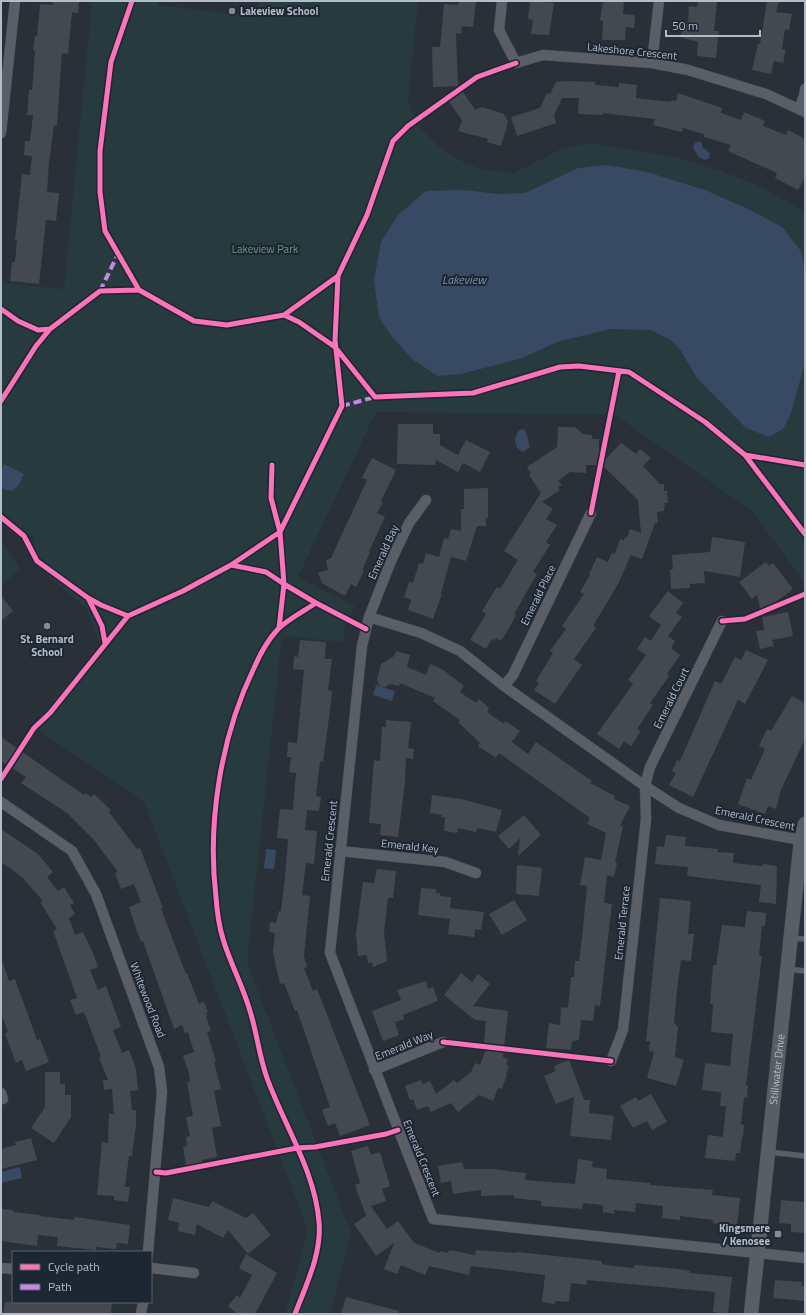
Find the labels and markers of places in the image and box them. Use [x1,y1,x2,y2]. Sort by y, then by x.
place label: Lakeview School [240,3,318,19]
marker: Lakeview School [227,6,237,16]
marker: St. Bernard School [42,621,52,631]
place label: St. Bernard School [20,631,74,660]
place label: Kingsmere / Kenosee [719,1220,770,1249]
marker: Kingsmere / Kenosee [773,1229,783,1239]

